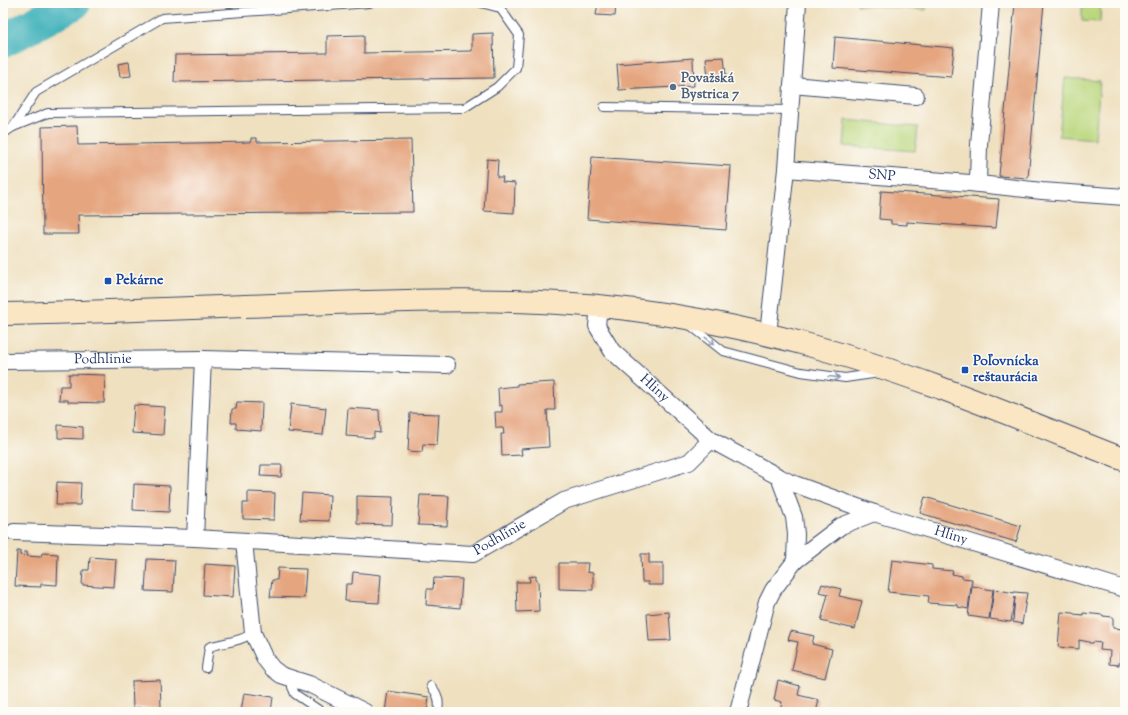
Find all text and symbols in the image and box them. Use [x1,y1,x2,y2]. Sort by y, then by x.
place label: Považská Bystrica 7 [681,69,740,105]
marker: Považská Bystrica 7 [668,82,678,92]
street label: SNP [867,165,896,187]
place label: Pekárne [116,271,164,291]
marker: Pekárne [103,276,113,286]
one-way arrow [705,337,716,346]
street label: Podhlinie [74,350,132,370]
place label: Poľovnícka reštaurácia [973,352,1039,388]
marker: Poľovnícka reštaurácia [960,365,970,375]
street label: Hliny [635,370,673,408]
one-way arrow [827,373,840,380]
street label: Podhlinie [470,515,530,561]
street label: Hliny [932,522,970,551]

